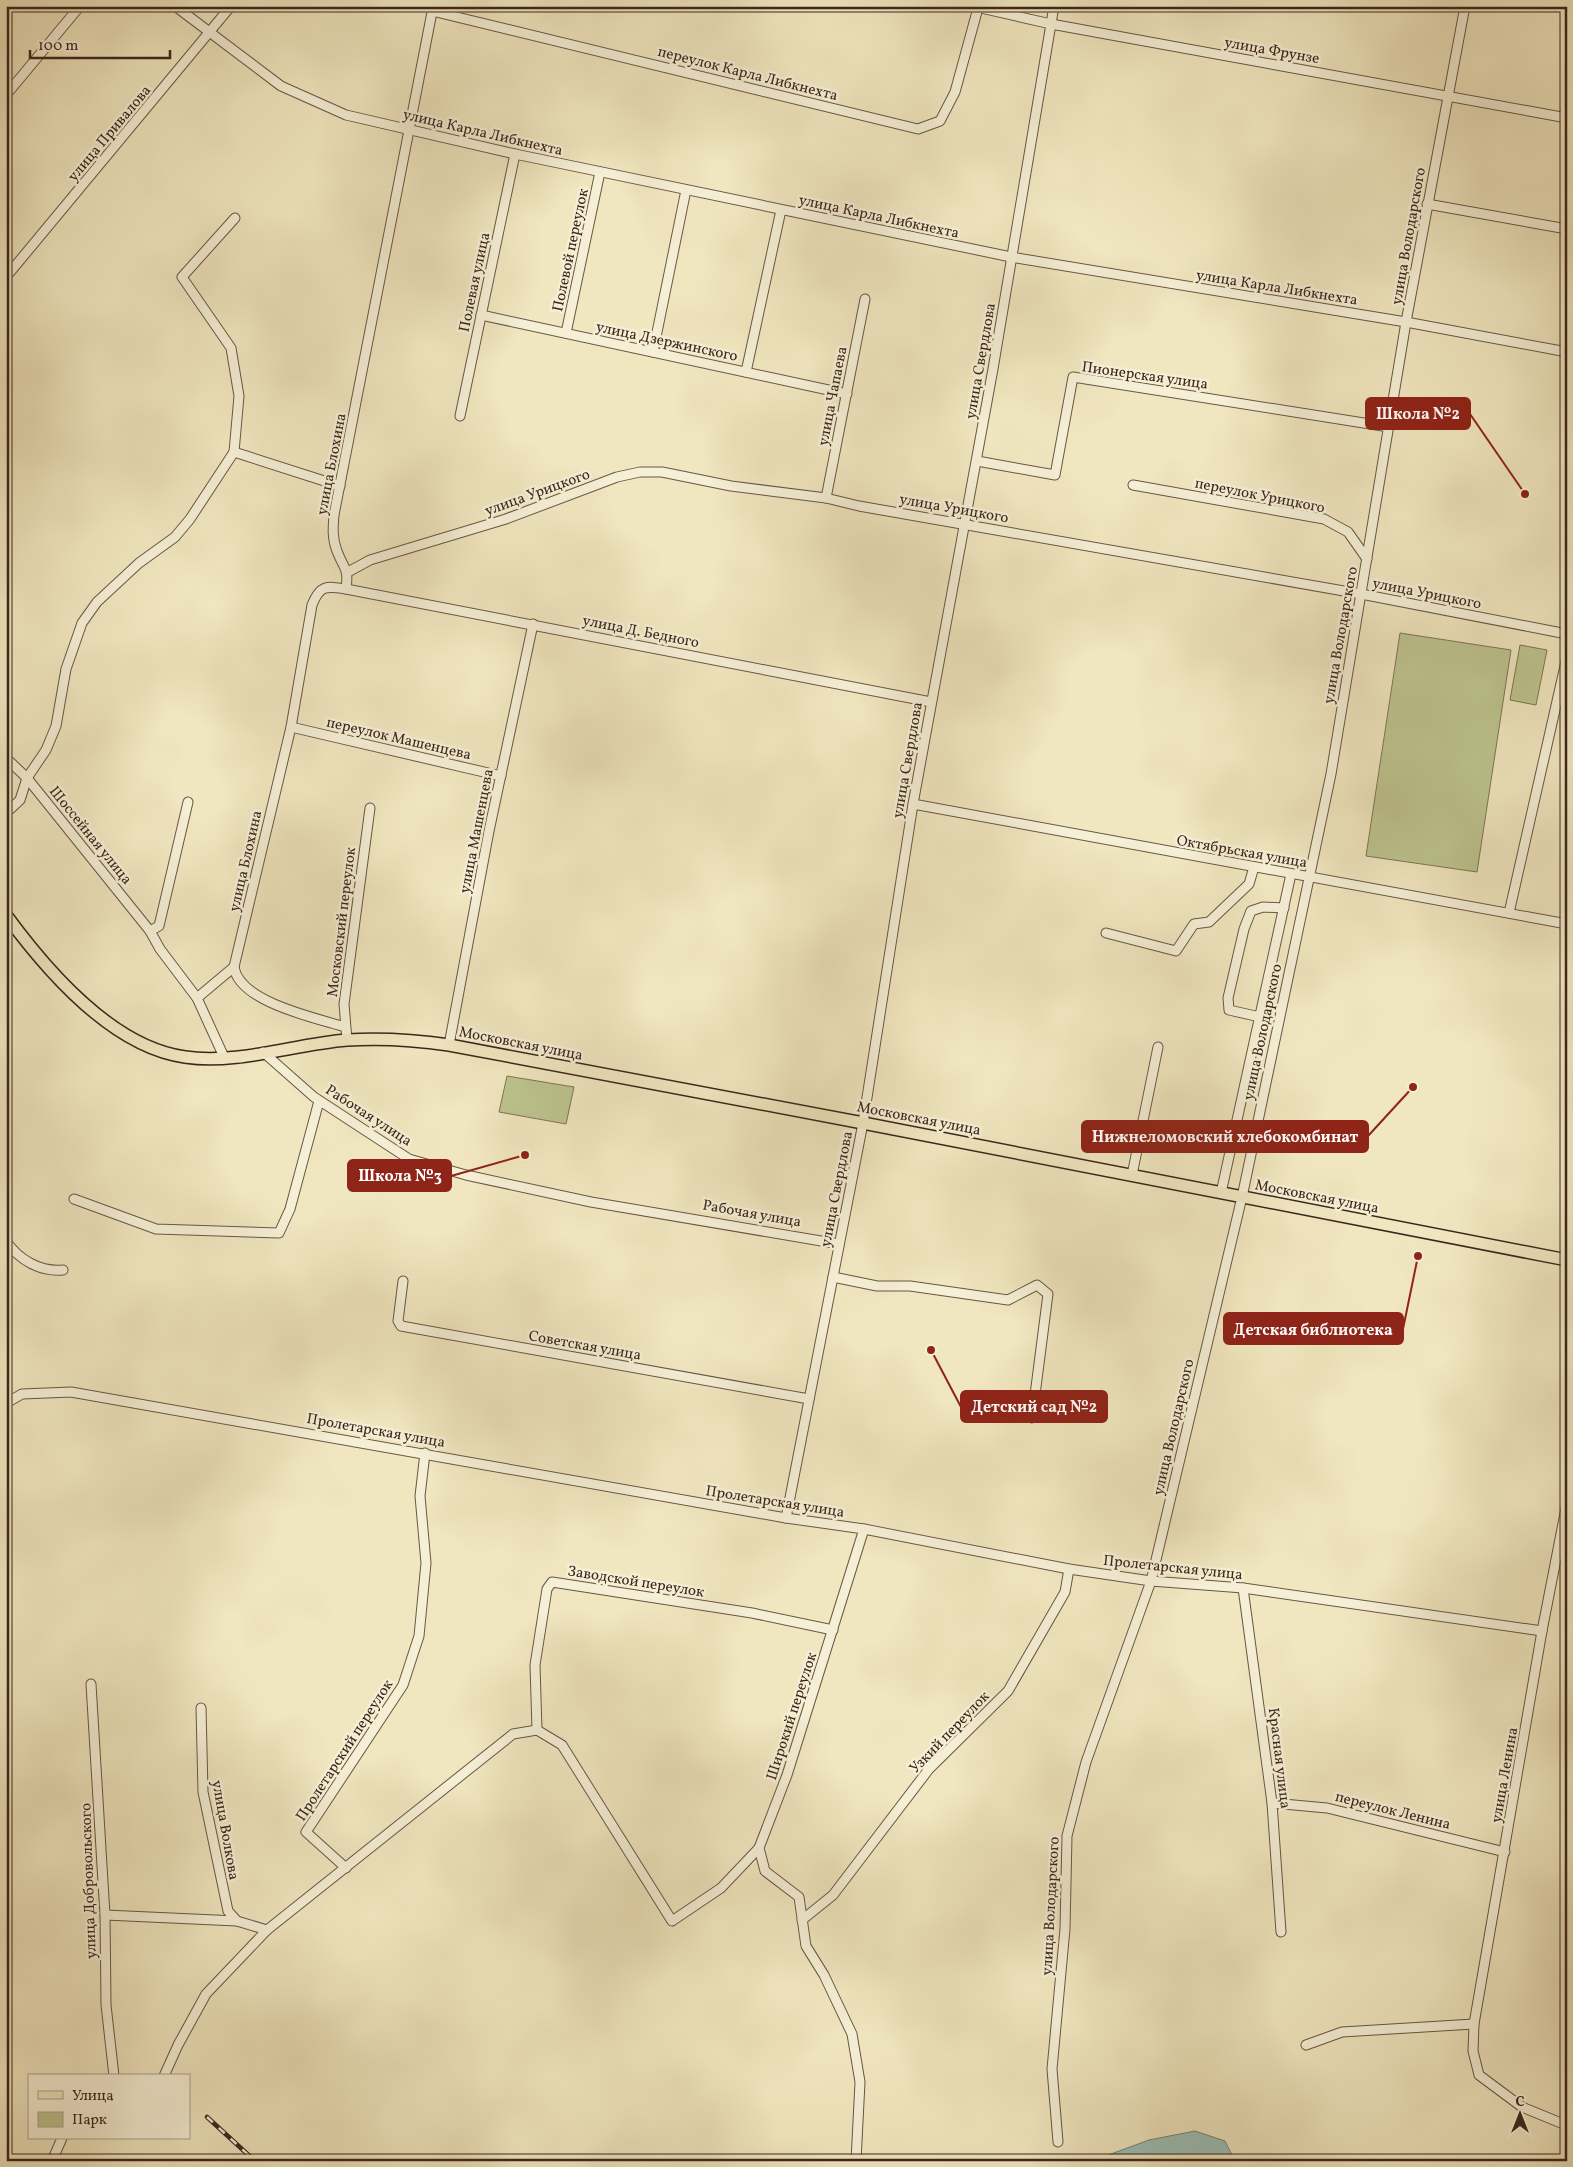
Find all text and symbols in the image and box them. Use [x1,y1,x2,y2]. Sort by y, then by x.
scale bar [30,28,170,60]
street label: улица Фрунзе [1223,33,1321,70]
text: 100 m [38,36,78,57]
street label: переулок Карла Либкнехта [655,42,840,107]
street label: улица Привалова [64,81,157,187]
street label: улица Карла Либкнехта [401,105,565,162]
street label: улица Володарского [1387,166,1432,307]
street label: Полевой переулок [548,187,595,314]
street label: улица Карла Либкнехта [797,190,961,245]
street label: Полевая улица [455,230,496,334]
street label: улица Карла Либкнехта [1194,265,1359,312]
street label: улица Свердлова [961,302,1002,421]
street label: улица Дзержинского [594,317,740,368]
street label: улица Чапаева [814,345,853,448]
street label: Пионерская улица [1080,357,1209,396]
callout: Школа №2 [1366,398,1470,429]
text: Школа №2 [1376,404,1460,426]
street label: улица Блохина [312,412,353,517]
street label: улица Урицкого [482,465,593,522]
street label: переулок Урицкого [1193,474,1327,519]
street label: улица Урицкого [897,490,1010,529]
street label: улица Володарского [1319,565,1364,706]
street label: улица Урицкого [1370,574,1483,615]
street label: улица Д. Бедного [581,611,701,654]
street label: улица Свердлова [888,701,929,820]
street label: переулок Машенцева [324,713,473,766]
street label: улица Машенцева [455,767,500,895]
street label: Шоссейная улица [43,782,136,890]
street label: улица Блохина [225,809,268,914]
street label: Октябрьская улица [1175,831,1309,874]
street label: Московский переулок [323,846,362,998]
street label: улица Володарского [1239,962,1288,1103]
street label: Московская улица [457,1022,585,1067]
street label: Рабочая улица [321,1080,416,1152]
street label: Московская улица [855,1097,983,1142]
callout: Нижнеломовский хлебокомбинат [1082,1121,1368,1152]
text: Нижнеломовский хлебокомбинат [1092,1127,1358,1149]
street label: улица Свердлова [816,1130,859,1249]
callout: Школа №3 [348,1160,451,1191]
text: Школа №3 [358,1166,442,1188]
street label: Московская улица [1253,1175,1381,1220]
street label: Рабочая улица [701,1195,803,1233]
callout: Детская библиотека [1224,1313,1403,1344]
text: Детская библиотека [1233,1320,1393,1342]
street label: Советская улица [527,1326,643,1367]
street label: улица Володарского [1149,1357,1200,1498]
callout: Детский сад №2 [961,1391,1107,1422]
text: Детский сад №2 [971,1397,1097,1419]
street label: Пролетарская улица [305,1409,447,1454]
street label: Пролетарская улица [704,1481,846,1524]
street label: Пролетарская улица [1102,1551,1244,1586]
street label: Заводской переулок [566,1561,706,1604]
street label: Широкий переулок [762,1650,823,1783]
street label: Пролетарский переулок [291,1676,399,1826]
street label: Узкий переулок [905,1687,995,1779]
street label: Красная улица [1262,1706,1295,1810]
street label: улица Ленина [1487,1726,1524,1825]
street label: улица Волкова [205,1779,244,1882]
street label: переулок Ленина [1333,1787,1453,1836]
street label: улица Добровольского [76,1803,103,1959]
street label: улица Володарского [1037,1836,1066,1976]
legend [28,2074,190,2140]
text: Улица [72,2086,114,2107]
north arrow [1496,2090,1546,2140]
text: С [1515,2093,1525,2112]
text: Парк [72,2110,107,2131]

